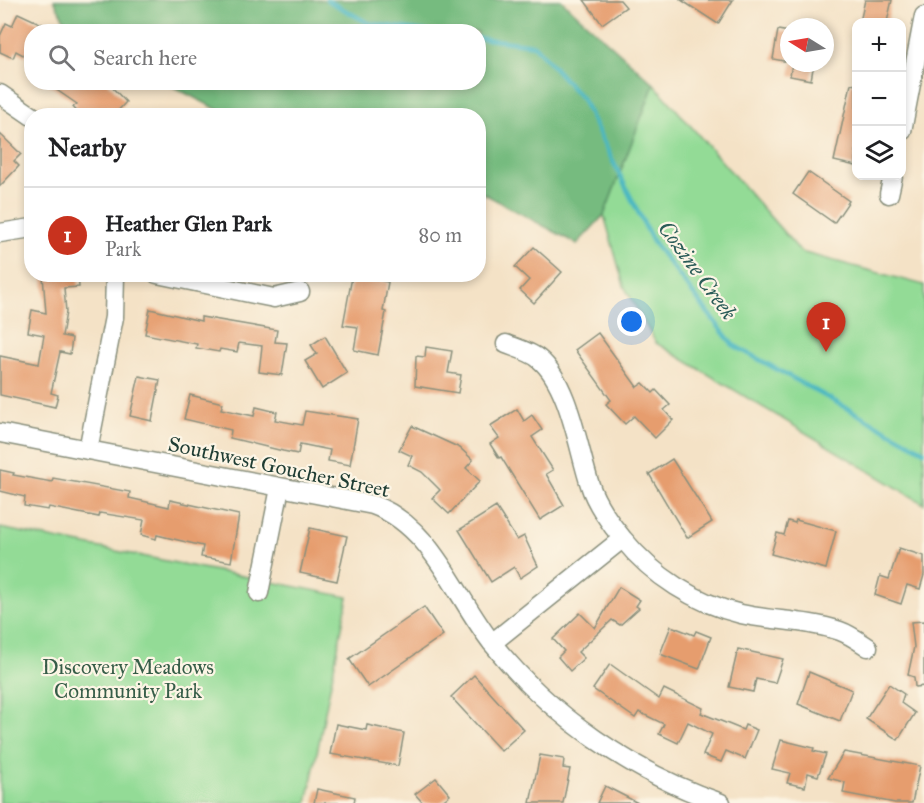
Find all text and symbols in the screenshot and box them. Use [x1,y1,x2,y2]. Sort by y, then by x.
north arrow [780,18,834,72]
map controls [852,18,906,180]
button: + [852,18,906,72]
search box [24,24,486,90]
icon: search [45,41,78,74]
text: Search here [93,44,197,71]
button: − [852,72,906,126]
button: layers [852,126,906,180]
text: Nearby [48,131,126,163]
text: Heather Glen Park [105,210,272,237]
water label: Cozine Creek [652,215,743,325]
text: 1 [64,223,71,247]
text: 80 m [419,223,462,247]
text: Park [105,237,141,261]
pin: 1 [806,302,846,352]
your location [617,307,646,336]
street label: Southwest Goucher Street [166,431,393,503]
park label: Discovery Meadows Community Park [42,654,214,704]

